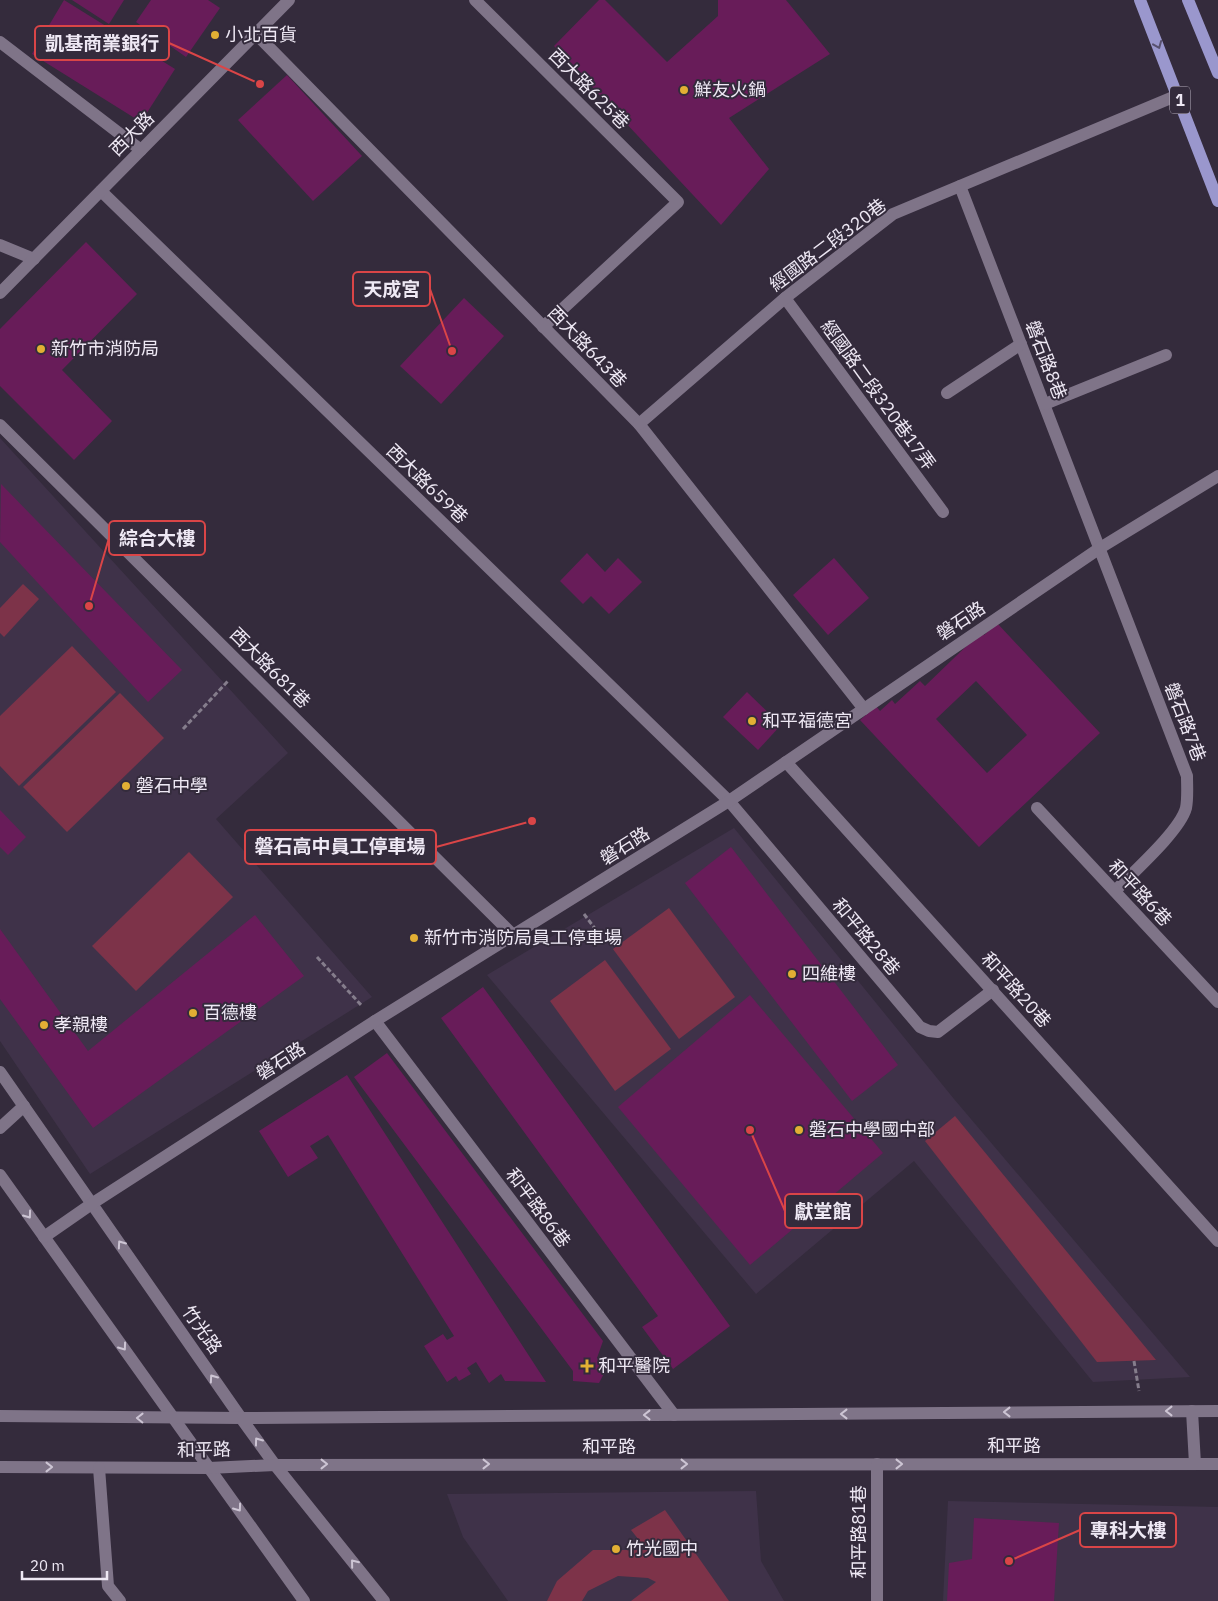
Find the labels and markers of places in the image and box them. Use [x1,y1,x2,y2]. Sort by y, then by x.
place label: 小北百貨 [225,23,297,46]
callout: 凱基商業銀行 [35,26,169,60]
marker: 小北百貨 [209,29,221,41]
place label: 鮮友火鍋 [694,78,766,101]
marker: 鮮友火鍋 [678,84,690,96]
callout: 天成宮 [353,272,430,306]
place label: 新竹市消防局 [51,337,159,360]
marker: 新竹市消防局 [35,343,47,355]
callout: 綜合大樓 [109,521,205,555]
place label: 和平福德宮 [762,709,852,732]
marker: 和平福德宮 [746,715,758,727]
place label: 磐石中學 [136,774,208,797]
marker: 磐石中學 [120,780,132,792]
callout: 磐石高中員工停車場 [245,830,436,864]
place label: 新竹市消防局員工停車場 [424,926,622,949]
marker: 新竹市消防局員工停車場 [408,932,420,944]
place label: 四維樓 [802,962,856,985]
marker: 四維樓 [786,968,798,980]
place label: 百德樓 [203,1001,257,1024]
marker: 百德樓 [187,1007,199,1019]
place label: 孝親樓 [54,1013,108,1036]
marker: 孝親樓 [38,1019,50,1031]
place label: 磐石中學國中部 [809,1118,935,1141]
marker: 磐石中學國中部 [793,1124,805,1136]
callout: 獻堂館 [785,1194,862,1228]
place label: 和平醫院 [598,1354,670,1377]
marker: 和平醫院 [580,1359,594,1373]
callout: 專科大樓 [1080,1513,1176,1547]
place label: 竹光國中 [626,1537,698,1560]
marker: 竹光國中 [610,1543,622,1555]

